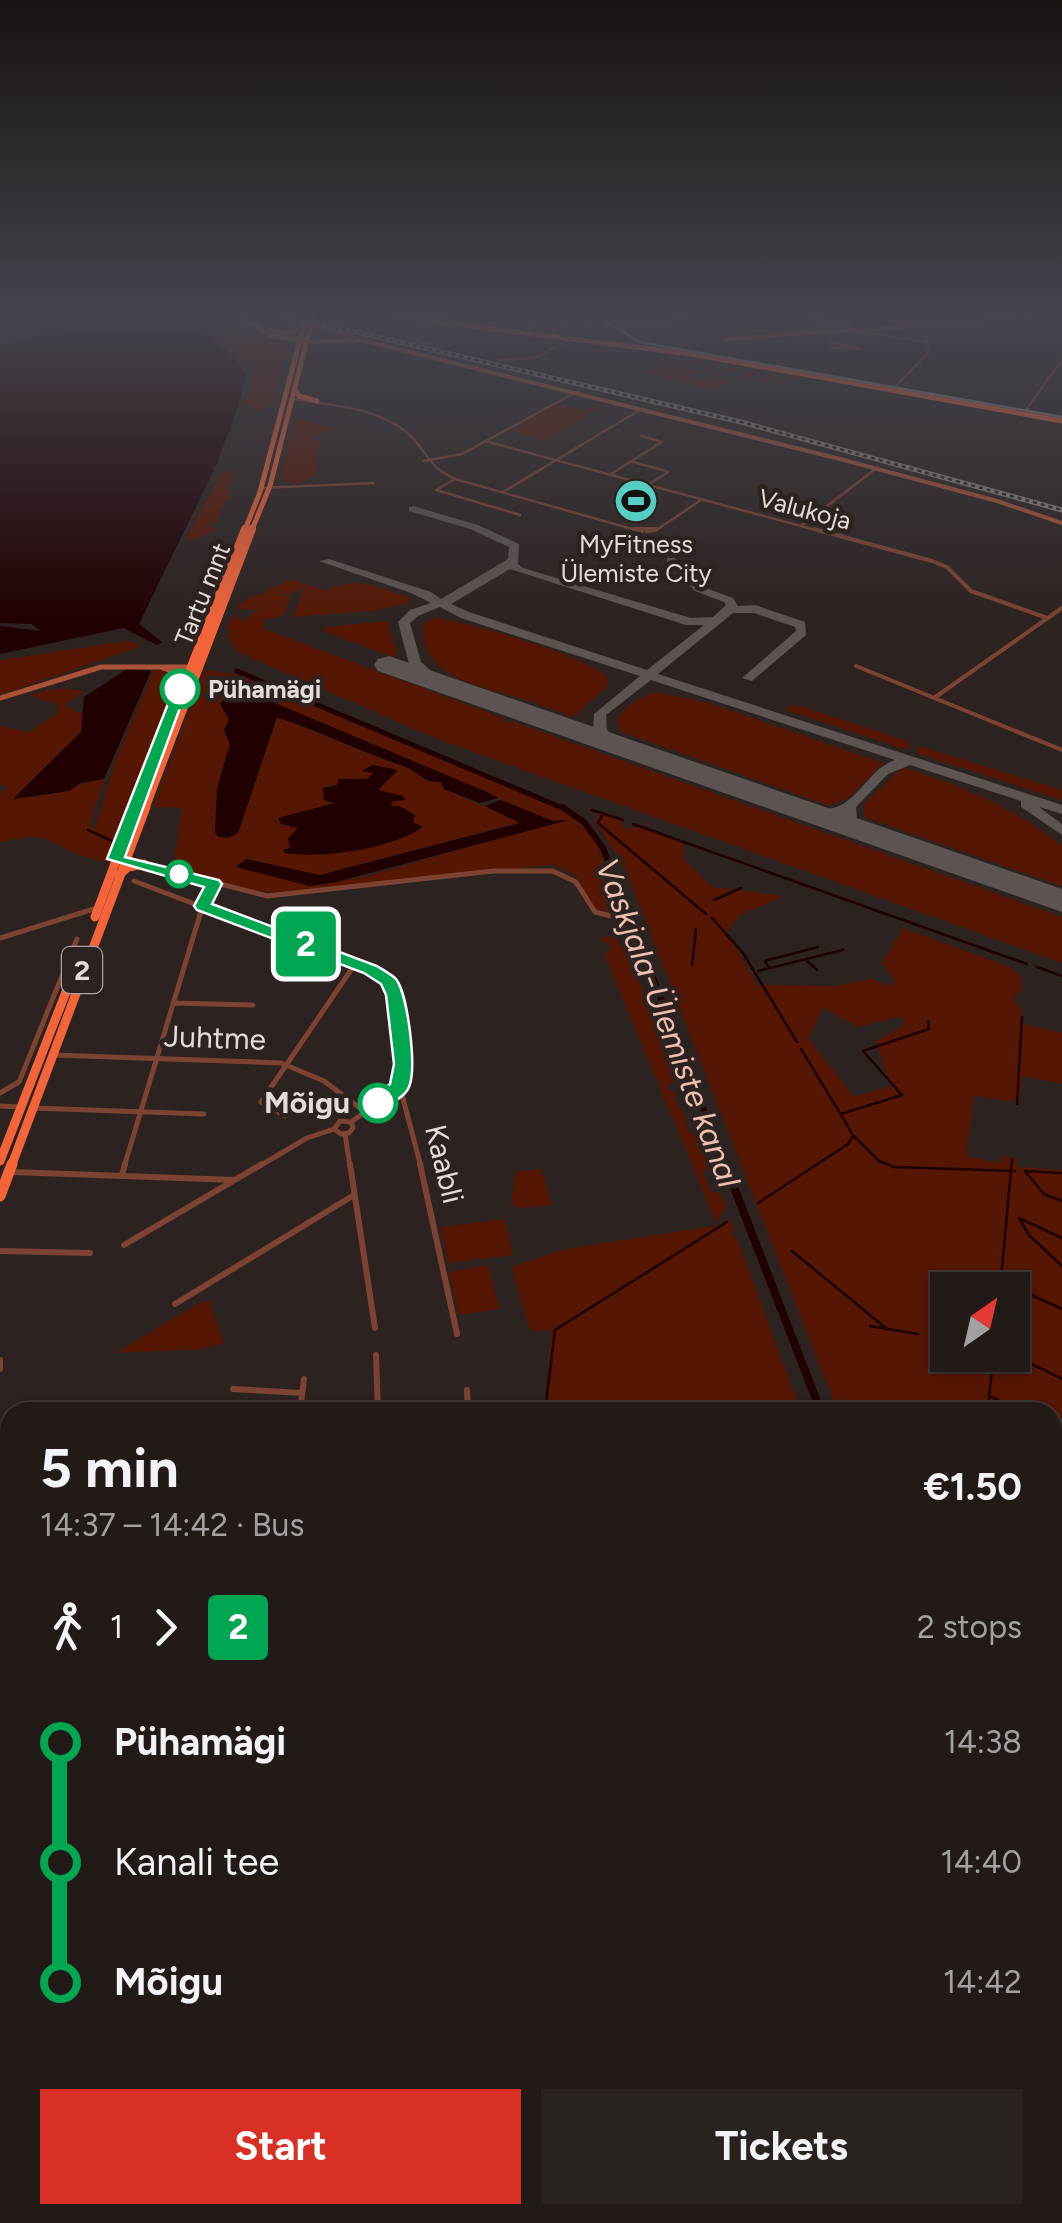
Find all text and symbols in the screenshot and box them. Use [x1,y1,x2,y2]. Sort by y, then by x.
sports icon: MyFitness Ülemiste City [613,478,659,524]
street label: Valukoja [756,482,854,536]
place label: MyFitness Ülemiste City [560,529,712,588]
street label: Tartu mnt [168,538,236,650]
marker: Pühamägi [161,670,199,708]
place label: Pühamägi [208,674,321,704]
water label: Vaskjala-Ülemiste kanal [588,853,749,1193]
unlabelled marker [166,861,192,887]
line badge: 2 [274,912,338,976]
text: 2 [296,923,316,965]
road number: 2 [62,947,102,993]
street label: Juhtme [163,1017,267,1058]
place label: Mõigu [264,1084,350,1121]
marker: Mõigu [359,1084,397,1122]
street label: Kaabli [417,1121,472,1207]
north arrow [930,1272,1030,1372]
map controls [930,1272,1030,1372]
text: 5 min [40,1435,179,1501]
text: €1.50 [923,1464,1022,1510]
text: 14:37 – 14:42 · Bus [40,1506,304,1544]
icon: walk [40,1600,95,1655]
icon: forward [138,1600,193,1655]
text: 2 [228,1606,248,1648]
text: 1 [110,1608,123,1646]
text: 2 stops [917,1608,1022,1646]
text: Pühamägi [114,1719,286,1765]
text: 14:38 [944,1723,1022,1761]
text: Kanali tee [114,1839,279,1885]
text: 14:40 [940,1843,1022,1881]
text: Mõigu [114,1959,223,2005]
text: 14:42 [943,1963,1022,2001]
button: Start [40,2089,521,2204]
button: Tickets [541,2089,1022,2204]

